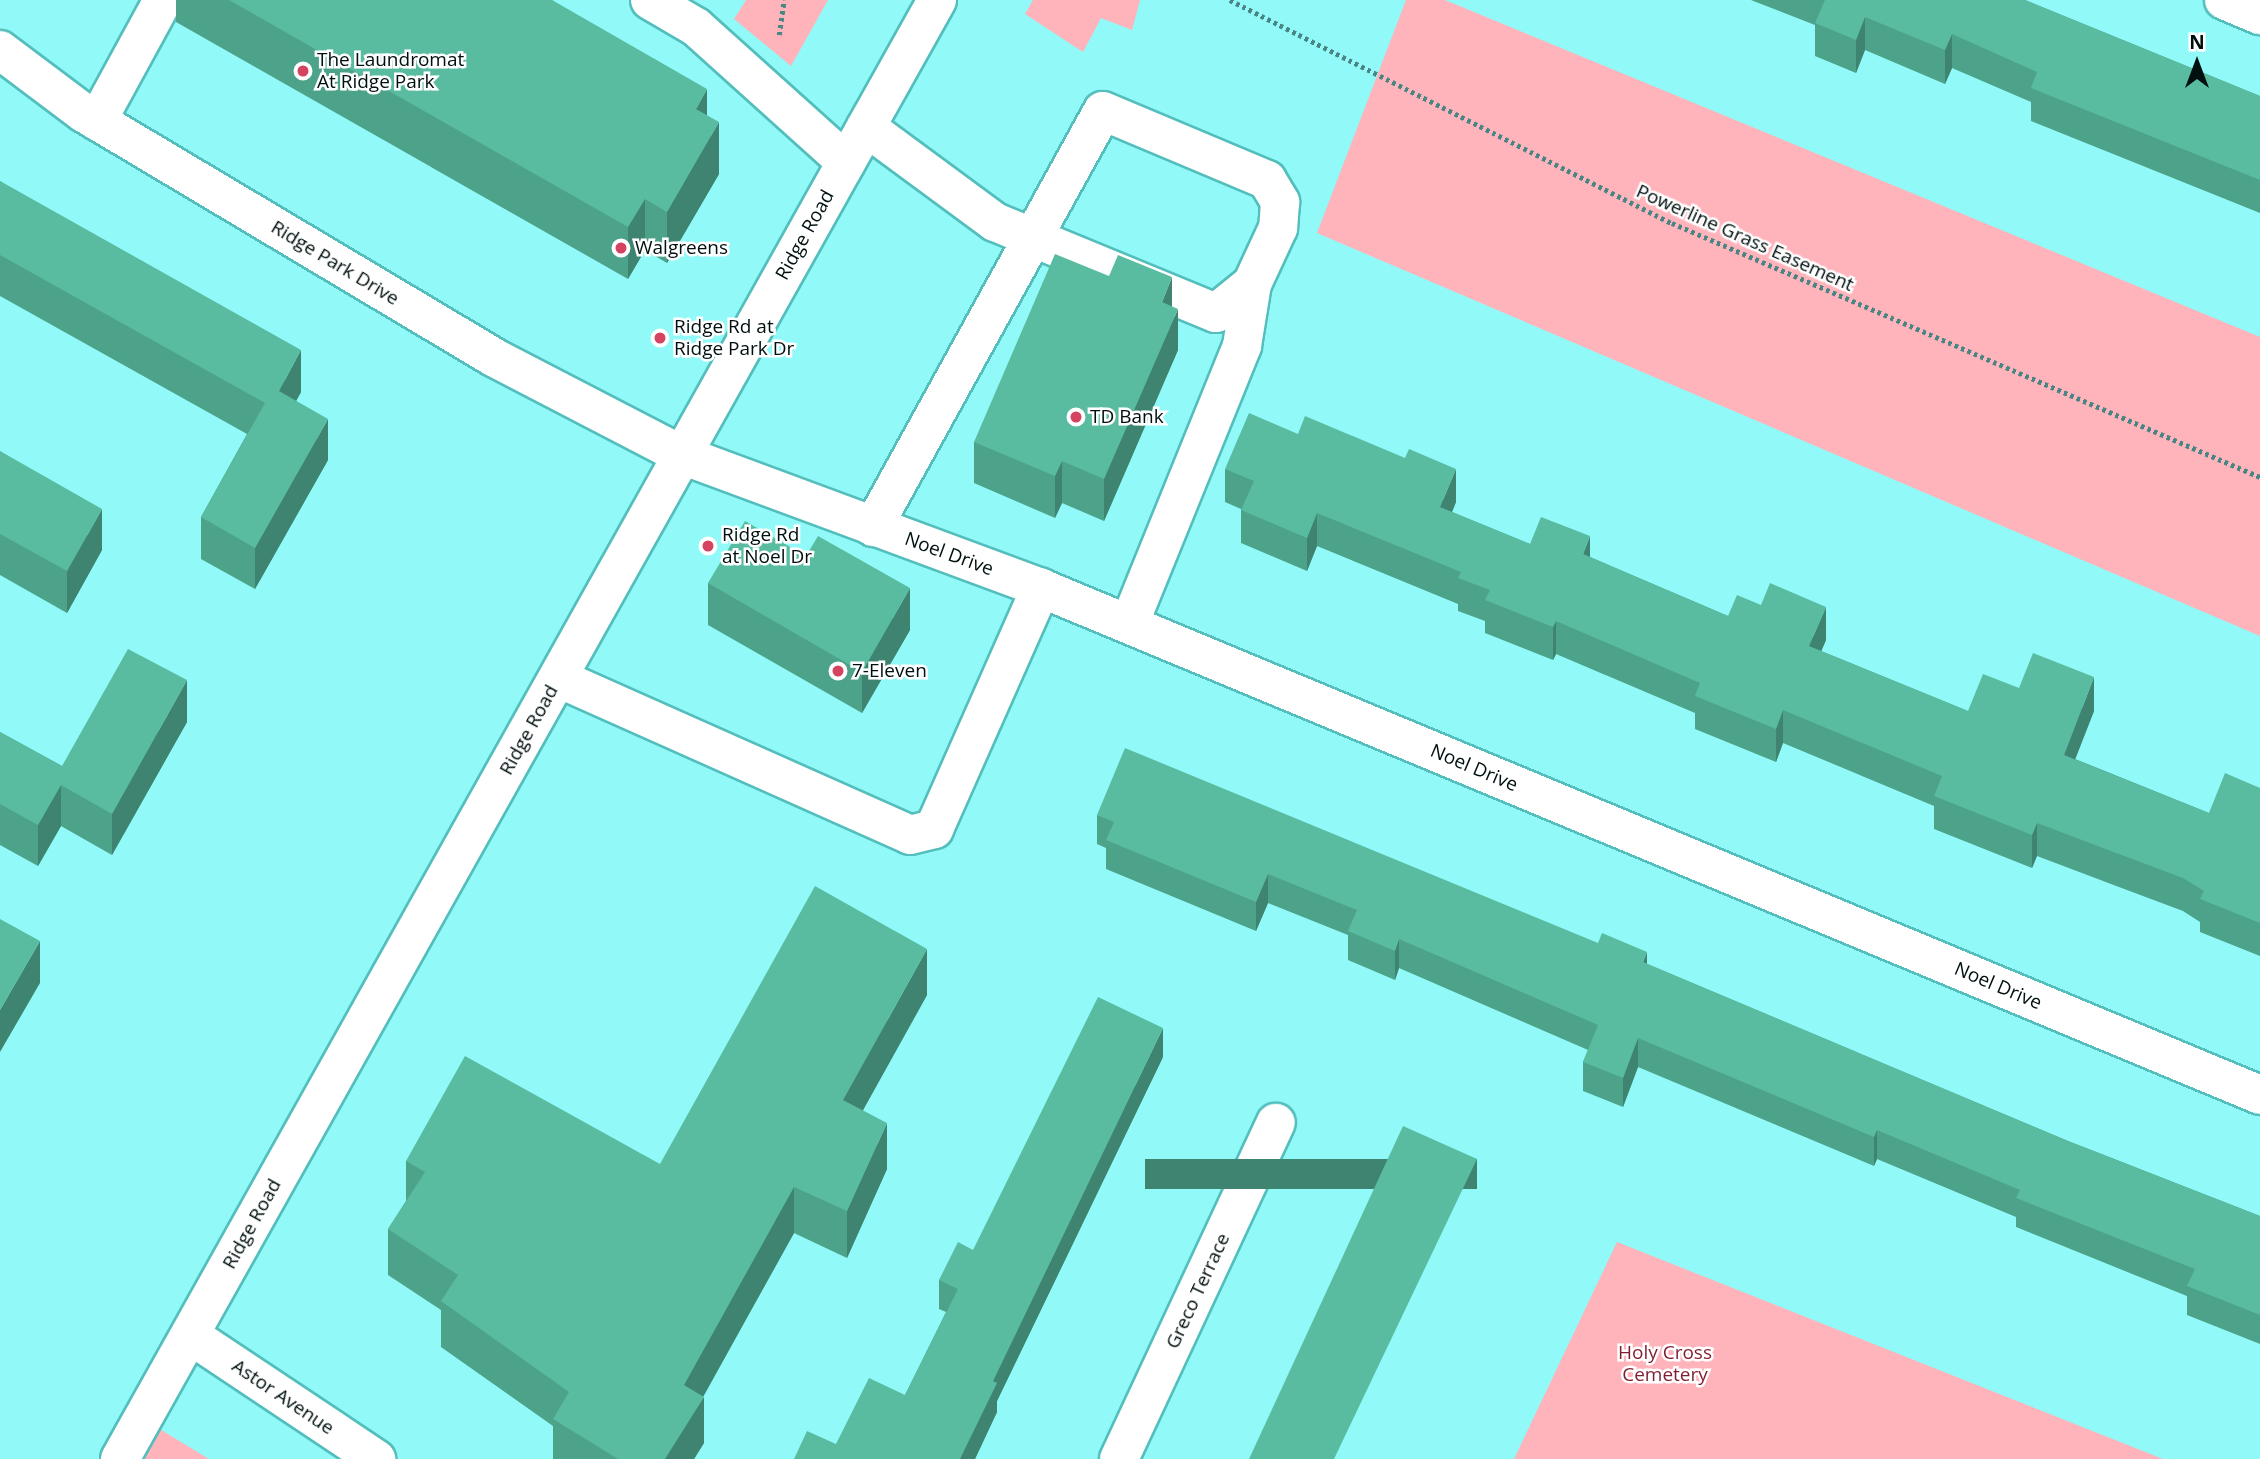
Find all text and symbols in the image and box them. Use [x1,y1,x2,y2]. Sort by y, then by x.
north arrow [2162,28,2232,98]
text: N [2189,29,2205,55]
place label: The Laundromat At Ridge Park [317,49,464,93]
marker: The Laundromat At Ridge Park [295,63,311,79]
street label: Powerline Grass Easement [1633,180,1857,296]
street label: Ridge Road [771,186,839,284]
street label: Ridge Park Drive [267,216,403,310]
place label: Walgreens [635,237,728,259]
marker: Walgreens [613,240,629,256]
place label: Ridge Rd at Ridge Park Dr [674,316,794,360]
marker: Ridge Rd at Ridge Park Dr [652,330,668,346]
place label: TD Bank [1090,406,1164,428]
marker: TD Bank [1068,409,1084,425]
place label: Ridge Rd at Noel Dr [722,524,812,568]
street label: Noel Drive [902,527,996,581]
marker: Ridge Rd at Noel Dr [700,538,716,554]
place label: 7-Eleven [852,660,927,682]
marker: 7-Eleven [830,663,846,679]
street label: Ridge Road [495,681,563,779]
street label: Noel Drive [1427,739,1521,797]
street label: Noel Drive [1951,957,2045,1015]
street label: Ridge Road [218,1175,286,1273]
street label: Greco Terrace [1161,1230,1235,1352]
park label: Holy Cross Cemetery [1618,1342,1712,1386]
street label: Astor Avenue [228,1355,338,1439]

